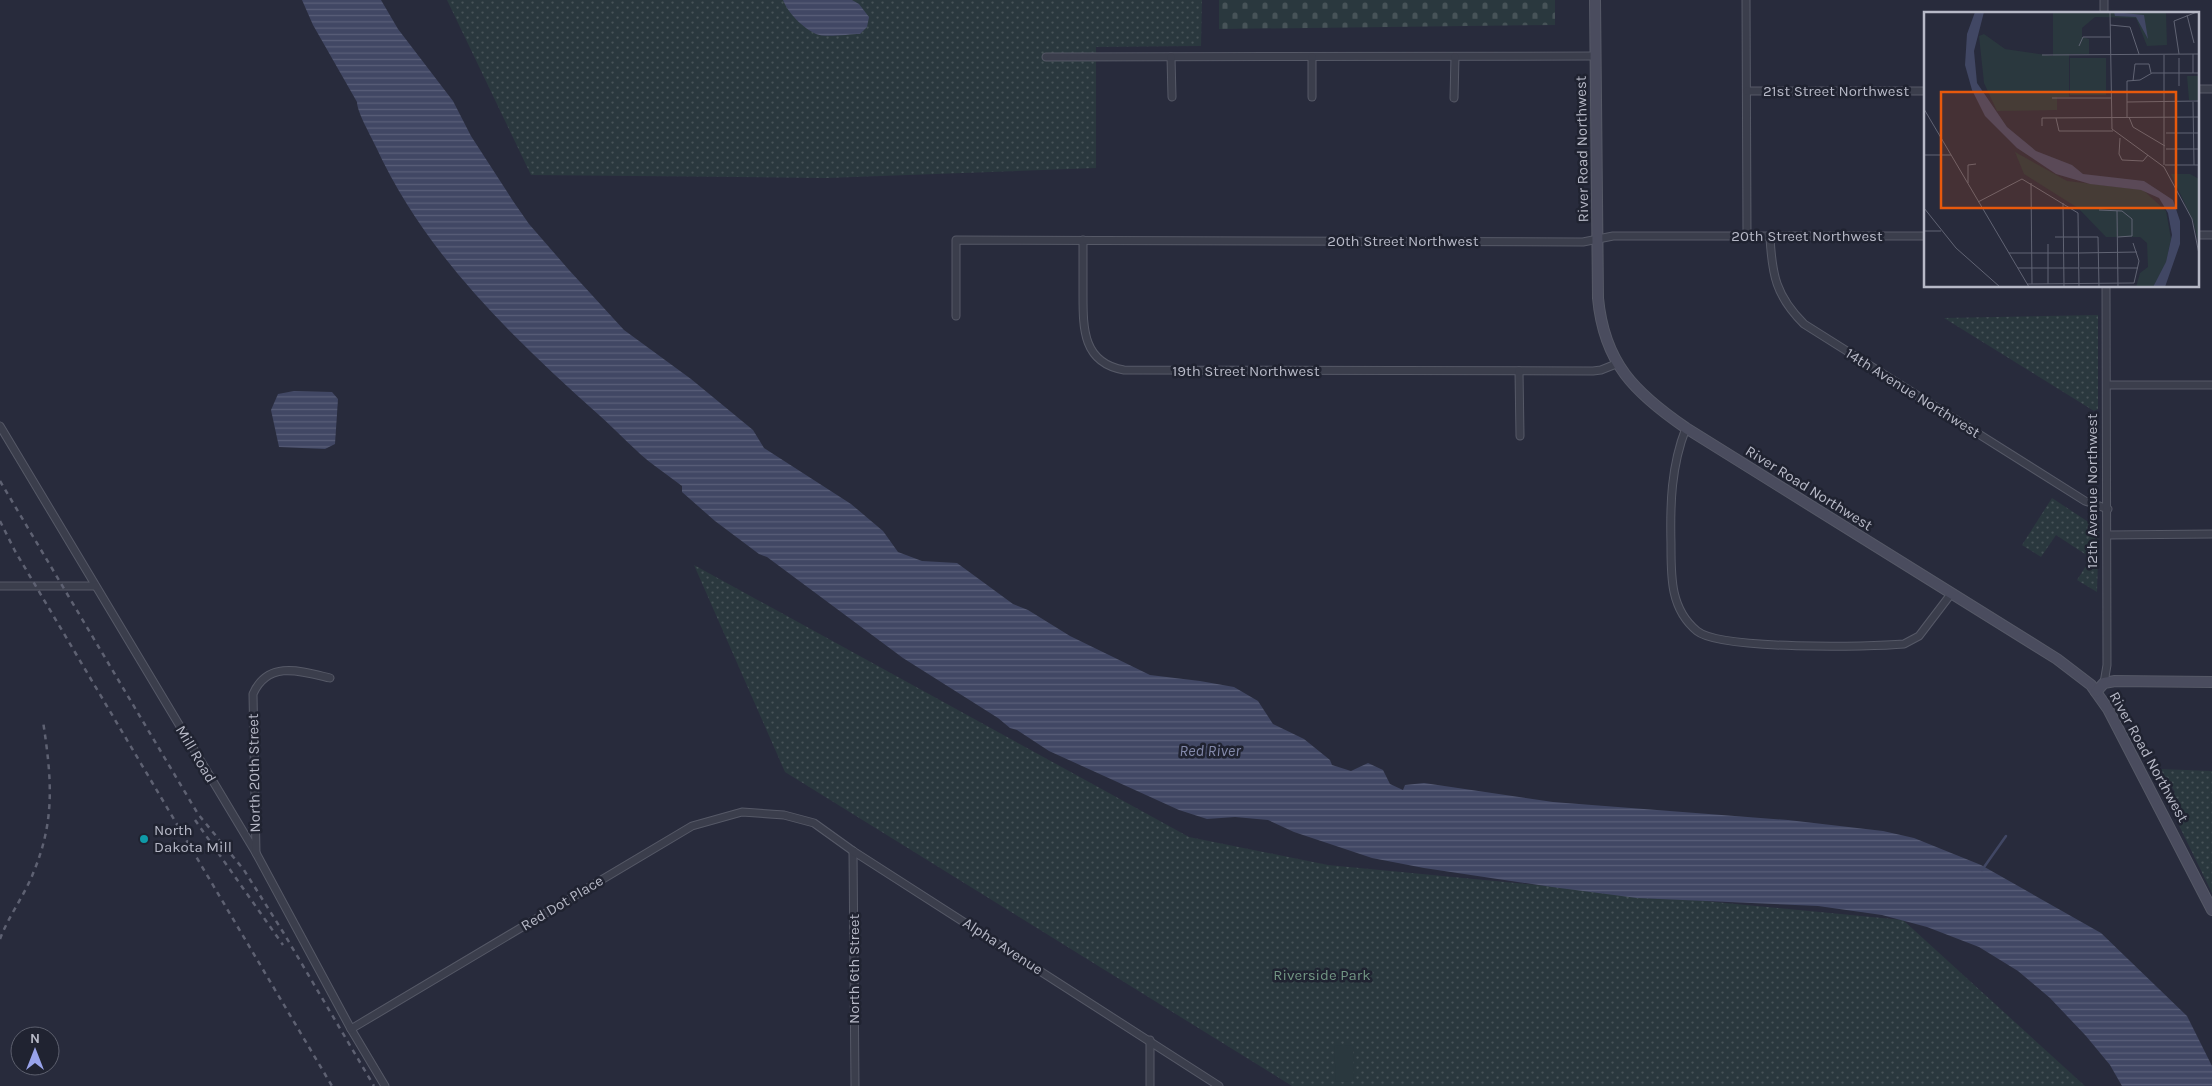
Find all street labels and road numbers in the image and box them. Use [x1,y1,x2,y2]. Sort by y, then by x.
street label: River Road Northwest [1572,75,1592,222]
street label: 21st Street Northwest [1763,82,1909,100]
street label: 20th Street Northwest [1731,227,1883,245]
street label: 20th Street Northwest [1327,232,1479,250]
street label: 14th Avenue Northwest [1842,344,1984,442]
street label: 19th Street Northwest [1172,362,1320,380]
street label: 12th Avenue Northwest [2083,413,2101,569]
street label: River Road Northwest [1742,442,1876,535]
street label: River Road Northwest [2106,689,2193,826]
street label: North 20th Street [244,713,264,833]
street label: Mill Road [172,722,220,786]
street label: Red Dot Place [518,871,606,935]
street label: Alpha Avenue [960,913,1046,979]
street label: North 6th Street [845,914,863,1024]

